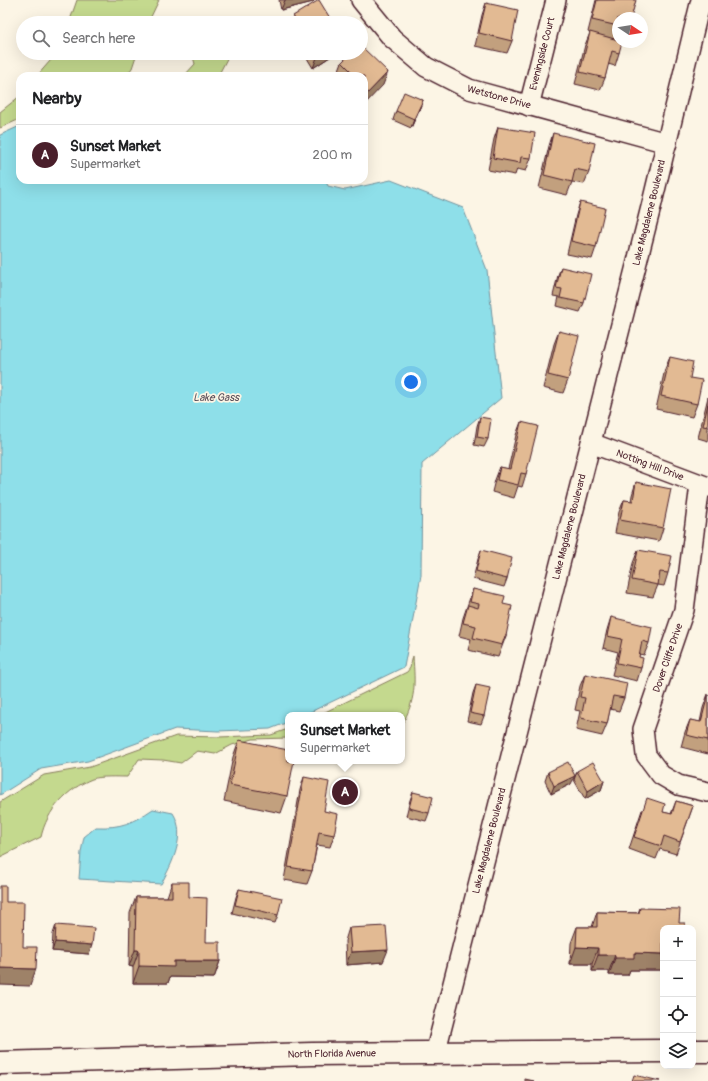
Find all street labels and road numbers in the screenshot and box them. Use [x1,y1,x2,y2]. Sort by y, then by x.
street label: Eveningside Court [527,15,558,92]
street label: Wetstone Drive [466,83,532,112]
street label: Lake Magdalene Boulevard [630,159,668,267]
street label: Notting Hill Drive [615,447,685,483]
street label: Lake Magdalene Boulevard [550,473,589,581]
street label: Dover Cliffe Drive [651,622,685,694]
street label: Lake Magdalene Boulevard [470,787,509,895]
street label: North Florida Avenue [288,1047,376,1061]

